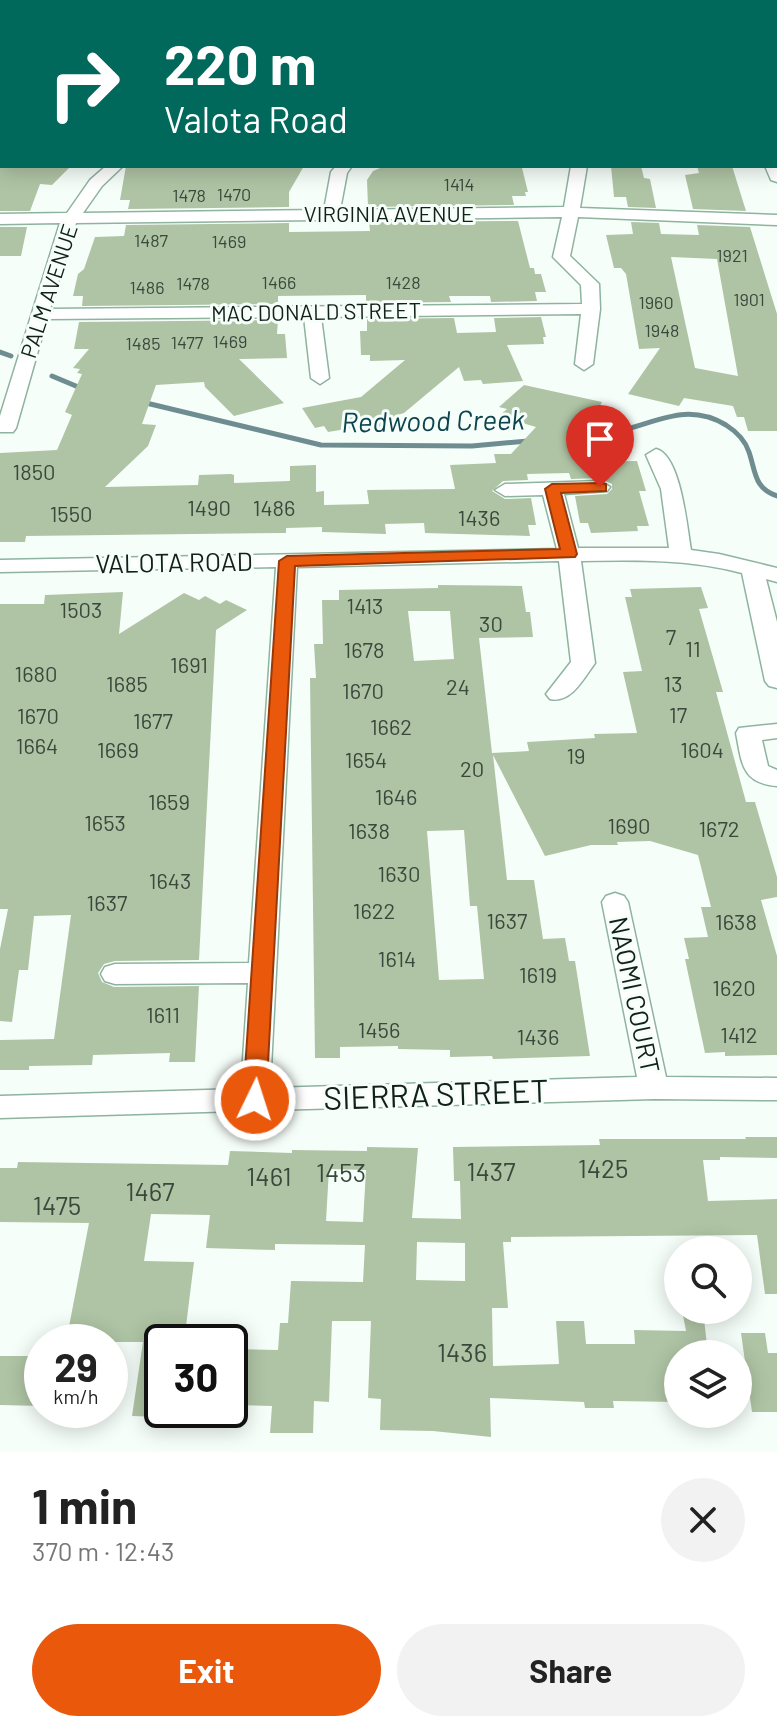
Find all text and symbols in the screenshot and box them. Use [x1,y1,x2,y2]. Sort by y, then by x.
text: 220 m [164,29,317,96]
icon: right [32,32,136,136]
text: Valota Road [164,97,348,140]
house number: 1414 [444,173,474,195]
house number: 1470 [217,183,251,205]
house number: 1478 [172,184,206,206]
street label: VIRGINIA AVENUE [304,200,474,226]
street label: PALM AVENUE [14,220,82,361]
house number: 1487 [134,229,169,251]
house number: 1469 [212,230,246,252]
house number: 1921 [716,244,748,266]
house number: 1466 [262,271,296,293]
house number: 1428 [385,271,421,293]
house number: 1478 [176,272,210,294]
house number: 1486 [130,276,164,298]
house number: 1901 [733,288,765,310]
house number: 1960 [638,291,674,313]
street label: MAC DONALD STREET [211,296,421,326]
house number: 1948 [645,319,679,341]
house number: 1469 [213,330,247,352]
house number: 1477 [171,331,204,353]
house number: 1485 [126,332,160,354]
water label: Redwood Creek [341,401,525,439]
pin [566,405,634,487]
icon: arrive [578,417,622,461]
house number: 1850 [13,458,55,484]
house number: 1490 [187,494,231,520]
house number: 1486 [253,494,295,520]
house number: 1550 [50,500,92,526]
house number: 1436 [458,504,500,530]
street label: VALOTA ROAD [95,545,253,578]
house number: 1413 [347,592,383,618]
house number: 1503 [60,596,102,622]
house number: 30 [479,610,503,636]
house number: 7 [666,623,676,649]
house number: 11 [685,635,701,661]
house number: 1678 [344,636,384,662]
house number: 1691 [170,651,208,677]
house number: 1680 [15,660,57,686]
house number: 1685 [106,670,148,696]
house number: 13 [663,670,683,696]
house number: 24 [446,673,470,699]
house number: 1670 [342,677,384,703]
house number: 17 [669,701,687,727]
house number: 1670 [17,702,59,728]
house number: 1677 [133,707,173,733]
house number: 1662 [370,713,412,739]
house number: 1664 [16,732,58,758]
house number: 1669 [97,736,139,762]
house number: 1604 [680,736,724,762]
house number: 19 [566,742,586,768]
house number: 1654 [345,746,387,772]
house number: 20 [460,755,484,781]
house number: 1646 [375,783,417,809]
house number: 1659 [148,788,190,814]
house number: 1653 [84,809,126,835]
house number: 1690 [608,812,650,838]
house number: 1672 [698,815,740,841]
house number: 1638 [348,817,390,843]
house number: 1630 [378,860,420,886]
house number: 1643 [149,867,191,893]
house number: 1637 [87,889,127,915]
house number: 1622 [353,897,395,923]
house number: 1637 [487,907,527,933]
house number: 1638 [715,908,757,934]
street label: NAOMI COURT [604,914,667,1076]
house number: 1614 [378,945,416,971]
house number: 1619 [519,961,557,987]
house number: 1620 [712,974,756,1000]
house number: 1611 [146,1001,180,1027]
house number: 1456 [358,1016,400,1042]
house number: 1412 [720,1021,758,1047]
house number: 1436 [517,1023,559,1049]
position arrow [213,1058,297,1142]
street label: SIERRA STREET [323,1070,549,1116]
house number: 1425 [578,1152,628,1183]
house number: 1437 [466,1155,516,1186]
house number: 1453 [316,1156,366,1187]
house number: 1461 [246,1160,292,1191]
house number: 1467 [125,1175,175,1206]
house number: 1475 [33,1189,81,1220]
map controls [664,1236,752,1428]
button: search [664,1236,752,1324]
speed limit sign: 30 [144,1324,248,1428]
house number: 1436 [437,1336,487,1367]
button: layers [664,1340,752,1428]
text: 29 [54,1342,98,1390]
text: km/h [53,1384,99,1408]
text: 1 min [32,1476,137,1534]
button: close [661,1478,745,1562]
text: 370 m · 12:43 [32,1535,175,1566]
button: Exit [32,1624,381,1716]
button: Share [397,1624,745,1716]

